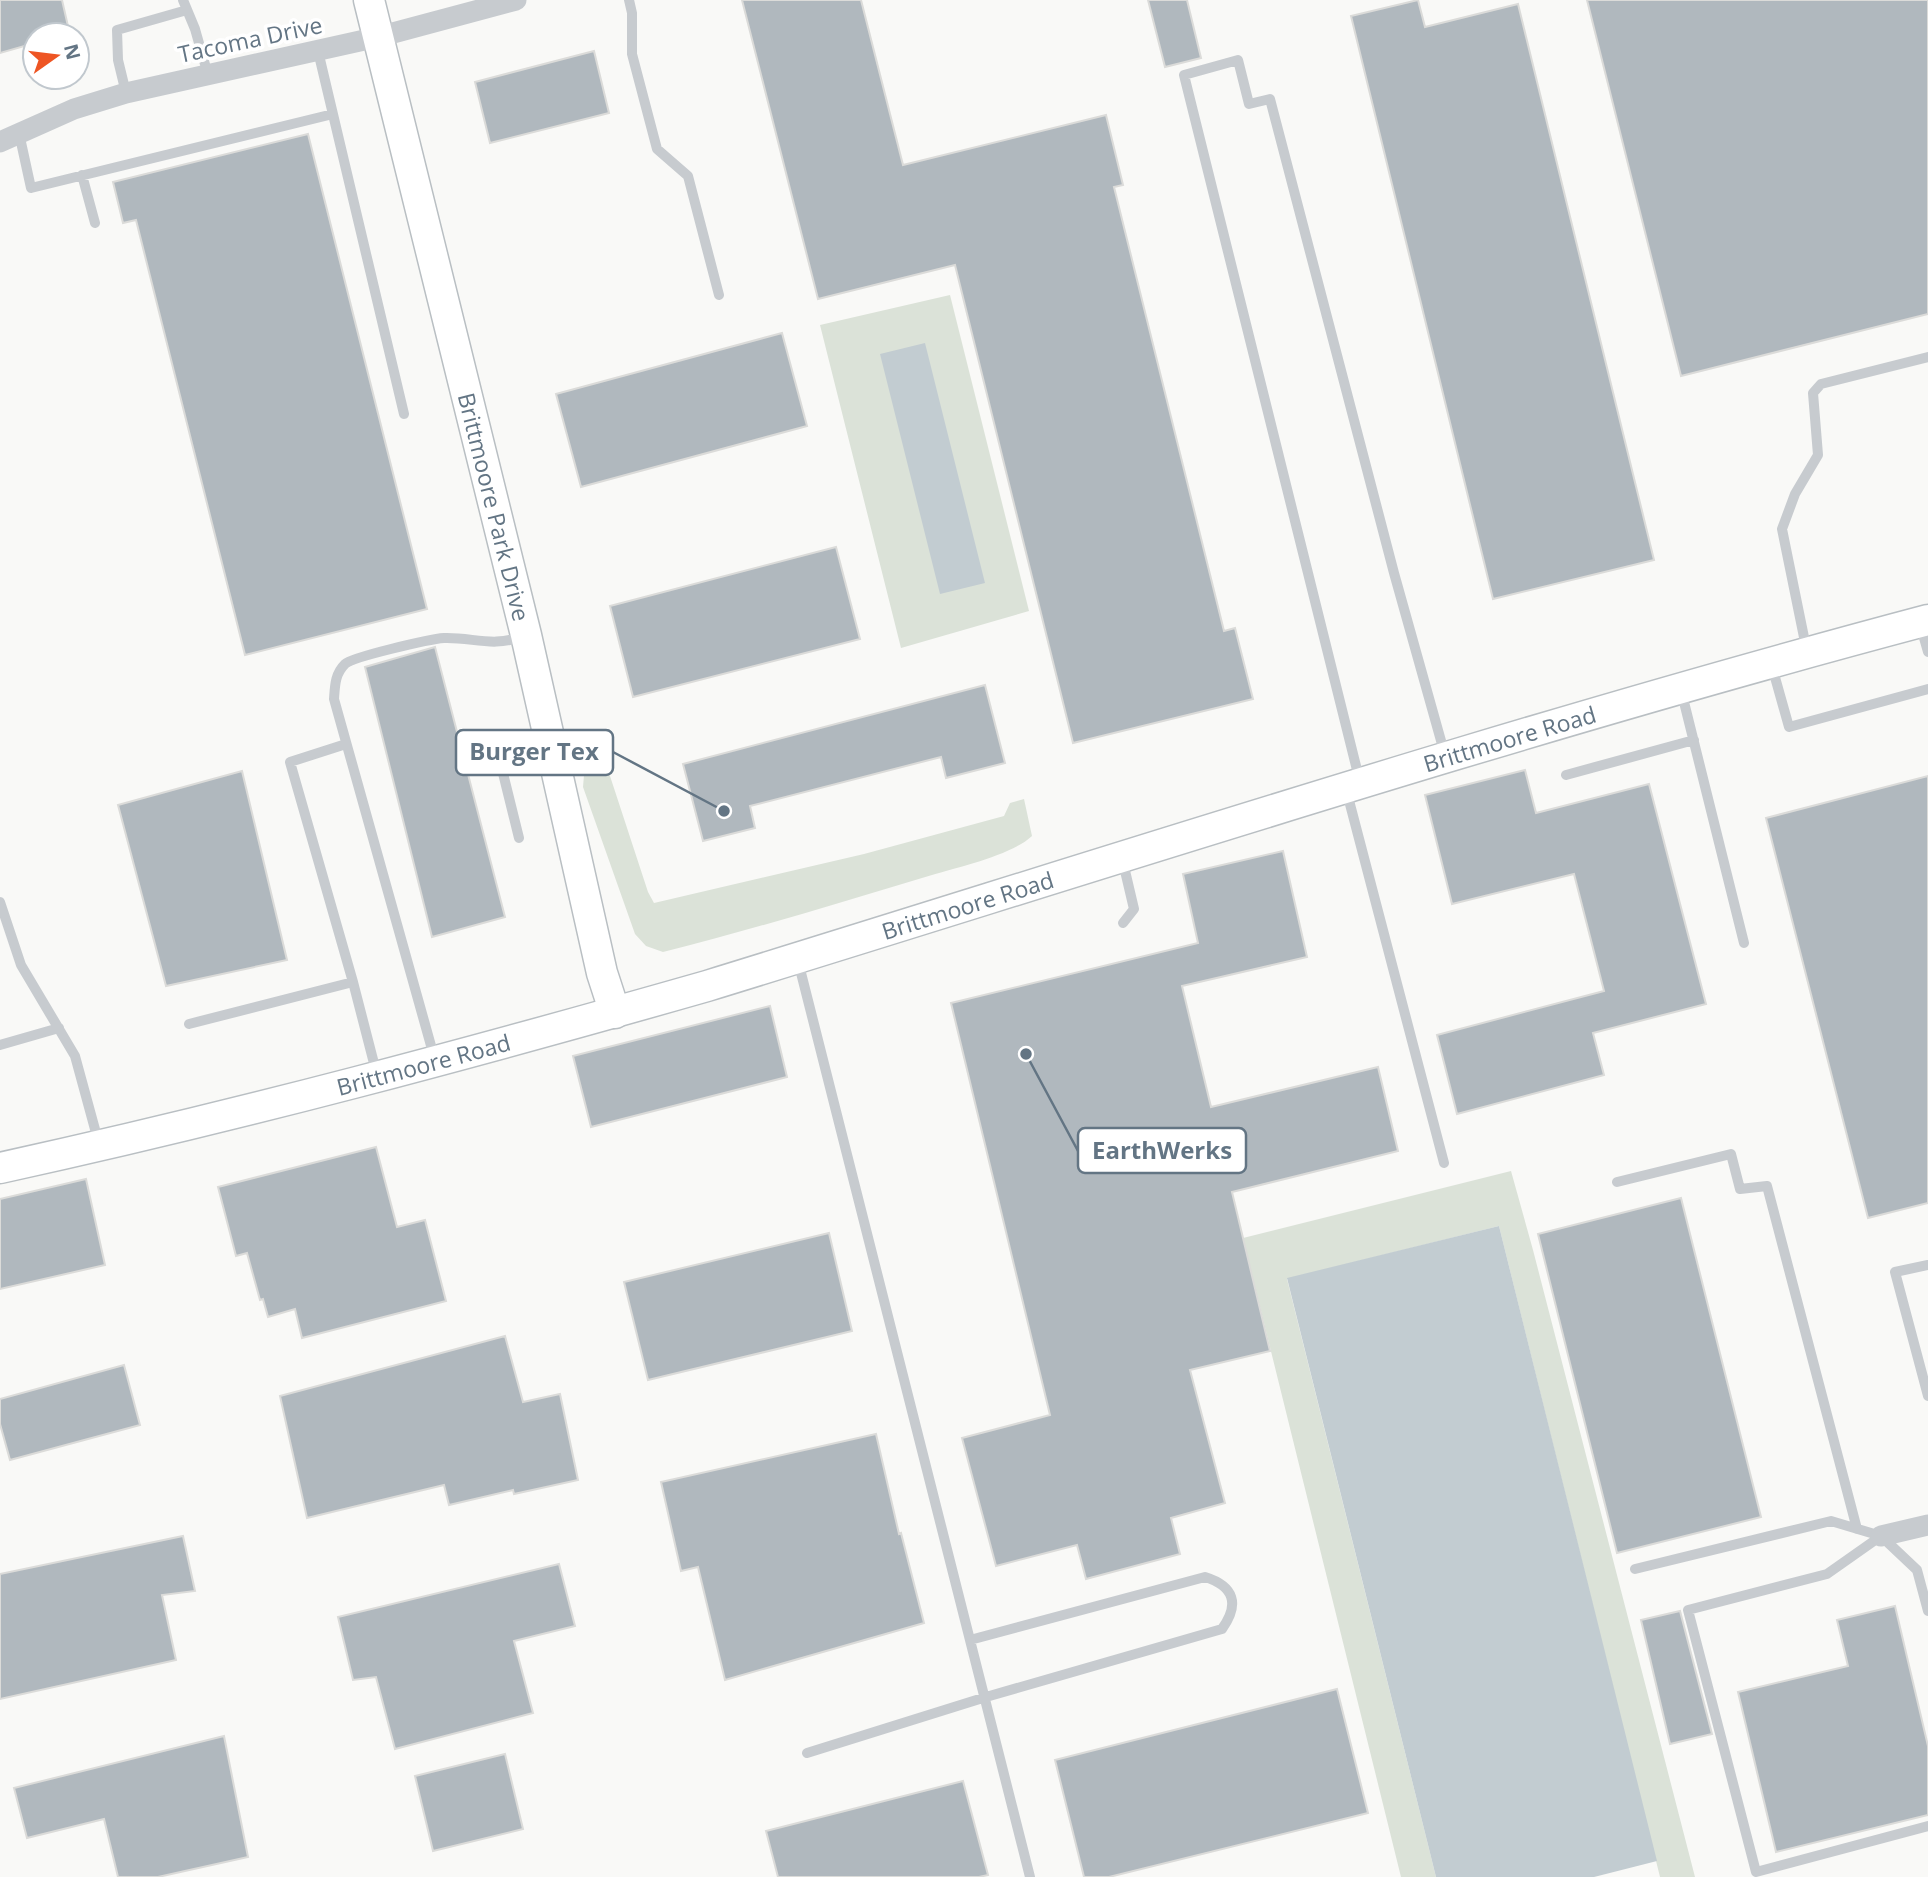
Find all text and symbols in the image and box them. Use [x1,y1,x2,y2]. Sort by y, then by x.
street label: Tacoma Drive [175,8,325,70]
north arrow [21,21,91,91]
text: N [58,41,87,63]
street label: Brittmoore Park Drive [451,389,538,624]
street label: Brittmoore Road [1419,698,1600,779]
callout: Burger Tex [456,730,613,775]
text: Burger Tex [469,734,599,767]
street label: Brittmoore Road [877,863,1058,947]
street label: Brittmoore Road [333,1026,514,1103]
callout: EarthWerks [1078,1128,1246,1173]
text: EarthWerks [1092,1133,1232,1166]

